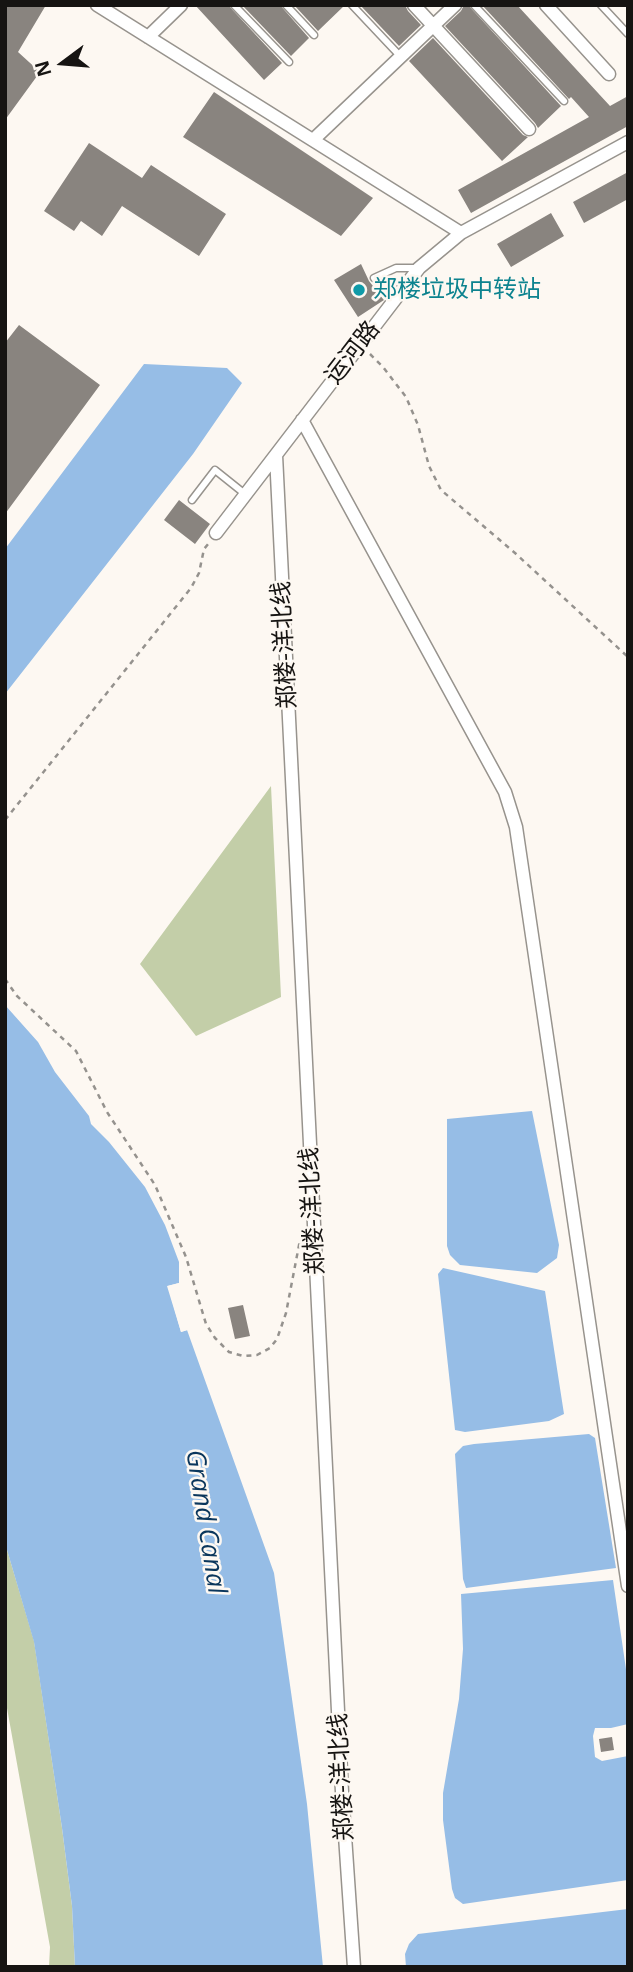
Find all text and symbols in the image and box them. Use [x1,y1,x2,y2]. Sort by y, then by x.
north arrow [28,28,98,98]
text: N [28,58,57,80]
place label: 郑楼垃圾中转站 [373,276,541,304]
marker: 郑楼垃圾中转站 [351,282,367,298]
street label: 运河路 [319,316,387,390]
street label: 郑楼-洋北线 [267,580,303,710]
street label: 郑楼-洋北线 [295,1146,331,1276]
water label: Grand Canal [178,1448,232,1596]
street label: 郑楼-洋北线 [324,1712,360,1842]

